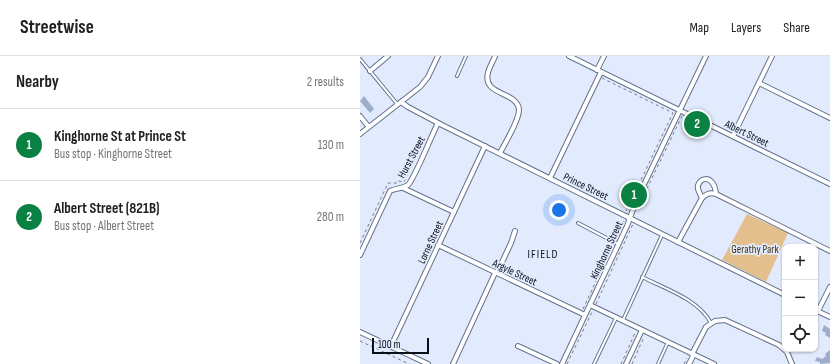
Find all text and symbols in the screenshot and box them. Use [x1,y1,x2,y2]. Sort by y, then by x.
text: Streetwise [20,16,94,39]
text: Map [689,19,709,36]
text: Layers [731,19,761,36]
text: Share [783,19,810,36]
text: Nearby [16,72,59,92]
text: 2 results [307,74,344,90]
pin: 2 [684,109,710,139]
street label: Albert Street [722,117,772,150]
text: Kinghorne St at Prince St [54,127,186,146]
street label: Hurst Street [395,134,428,180]
text: 1 [26,137,32,153]
text: 130 m [318,137,344,153]
text: Bus stop · Kinghorne Street [54,146,172,162]
street label: Prince Street [561,170,611,203]
pin: 1 [621,180,647,210]
text: Albert Street (821B) [54,199,160,218]
your location [549,200,569,220]
text: 2 [26,209,32,225]
text: 280 m [317,209,344,225]
text: Bus stop · Albert Street [54,218,154,234]
street label: Lorne Street [415,218,446,266]
street label: Kinghorne Street [587,218,626,281]
park label: Gerathy Park [731,243,779,256]
map controls [782,244,818,352]
button: + [782,244,818,280]
district label: IFIELD [528,247,558,262]
street label: Argyle Street [490,256,540,289]
button: − [782,280,818,316]
button: locate [782,316,818,352]
scale bar [372,336,429,355]
text: 100 m [378,338,400,351]

